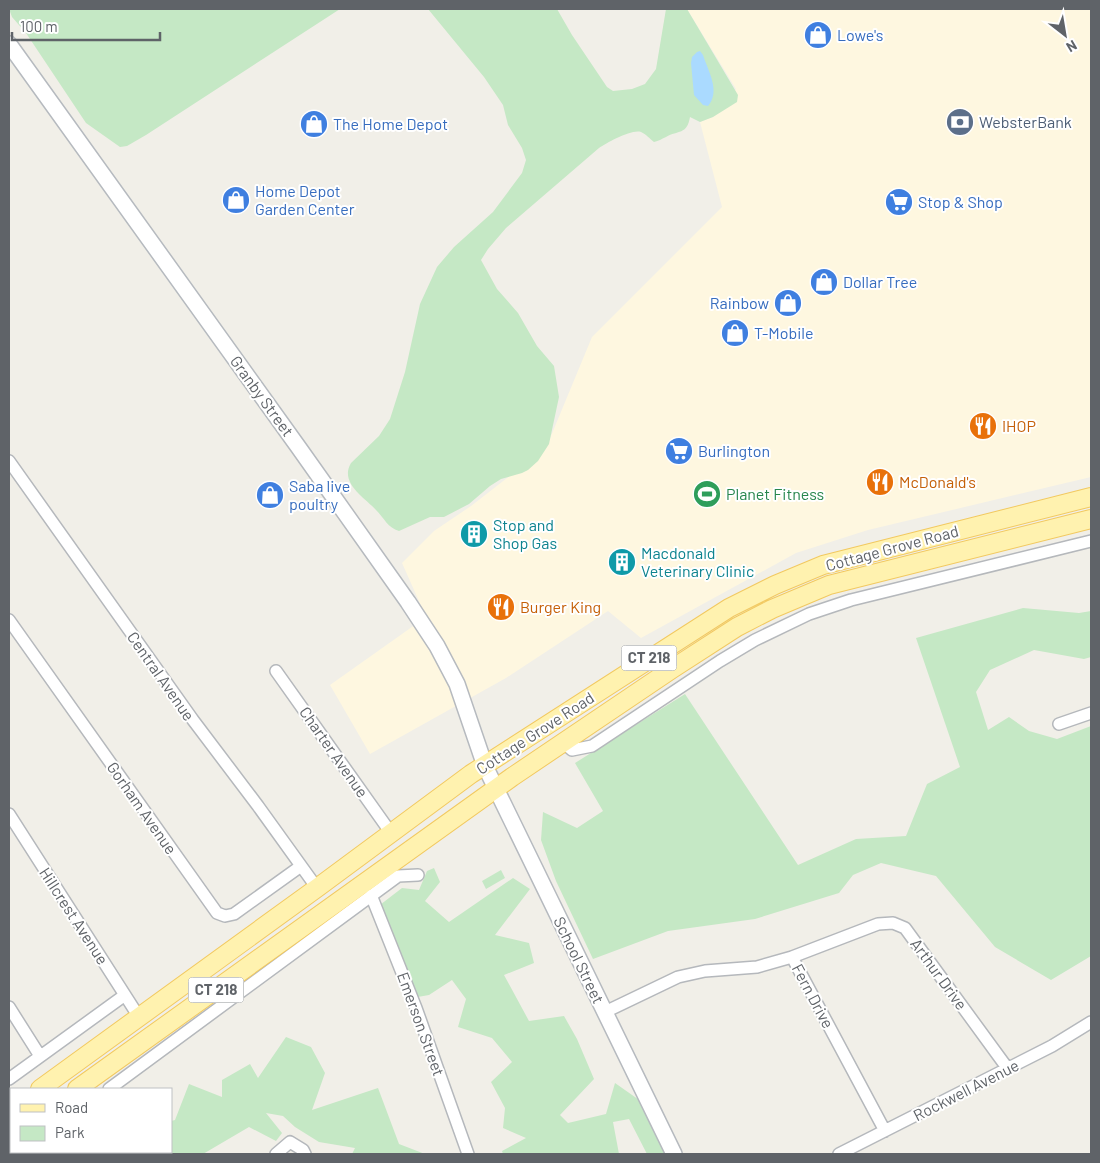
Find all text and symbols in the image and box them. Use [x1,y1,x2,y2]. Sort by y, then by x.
scale bar [12,10,160,42]
north arrow [1040,10,1090,60]
text: 100 m [20,17,58,35]
shop icon: Lowe's [803,20,833,50]
place label: Lowe's [837,25,883,44]
text: N [1064,37,1080,56]
bank icon: WebsterBank [945,107,975,137]
shop icon: The Home Depot [299,109,329,139]
place label: WebsterBank [979,112,1072,131]
place label: The Home Depot [333,114,448,133]
place label: Home Depot Garden Center [255,181,355,218]
shop icon: Home Depot Garden Center [221,185,251,215]
supermarket icon: Stop & Shop [884,187,914,217]
place label: Stop & Shop [918,192,1003,211]
shop icon: Dollar Tree [809,267,839,297]
place label: Dollar Tree [843,272,917,291]
shop icon: Rainbow [773,288,803,318]
place label: Rainbow [710,293,769,312]
shop icon: T-Mobile [720,318,750,348]
place label: T-Mobile [754,323,813,342]
street label: Granby Street [227,352,298,440]
restaurant icon: IHOP [968,411,998,441]
place label: IHOP [1002,416,1036,435]
supermarket icon: Burlington [664,436,694,466]
place label: Burlington [698,441,770,460]
restaurant icon: McDonald's [865,467,895,497]
place label: McDonald's [899,472,976,491]
place label: Saba live poultry [289,476,350,513]
sports icon: Planet Fitness [692,479,722,509]
shop icon: Saba live poultry [255,480,285,510]
place label: Planet Fitness [726,484,824,503]
place label: Stop and Shop Gas [493,515,557,552]
building icon: Stop and Shop Gas [459,519,489,549]
street label: Cottage Grove Road [823,521,960,574]
place label: Macdonald Veterinary Clinic [641,543,754,580]
building icon: Macdonald Veterinary Clinic [607,547,637,577]
restaurant icon: Burger King [486,592,516,622]
place label: Burger King [520,597,601,616]
street label: Central Avenue [124,628,199,724]
road number: CT 218 [622,646,676,670]
street label: Cottage Grove Road [472,687,597,778]
street label: Charter Avenue [296,703,373,801]
street label: Gorham Avenue [104,758,181,858]
street label: Hillcrest Avenue [36,864,113,968]
street label: School Street [550,913,609,1006]
street label: Arthur Drive [907,934,972,1013]
street label: Fern Drive [789,960,838,1031]
street label: Emerson Street [394,969,449,1078]
road number: CT 218 [188,978,244,1002]
street label: Rockwell Avenue [910,1055,1022,1124]
legend [10,1088,172,1153]
text: Road [55,1098,88,1116]
text: Park [55,1123,85,1141]

